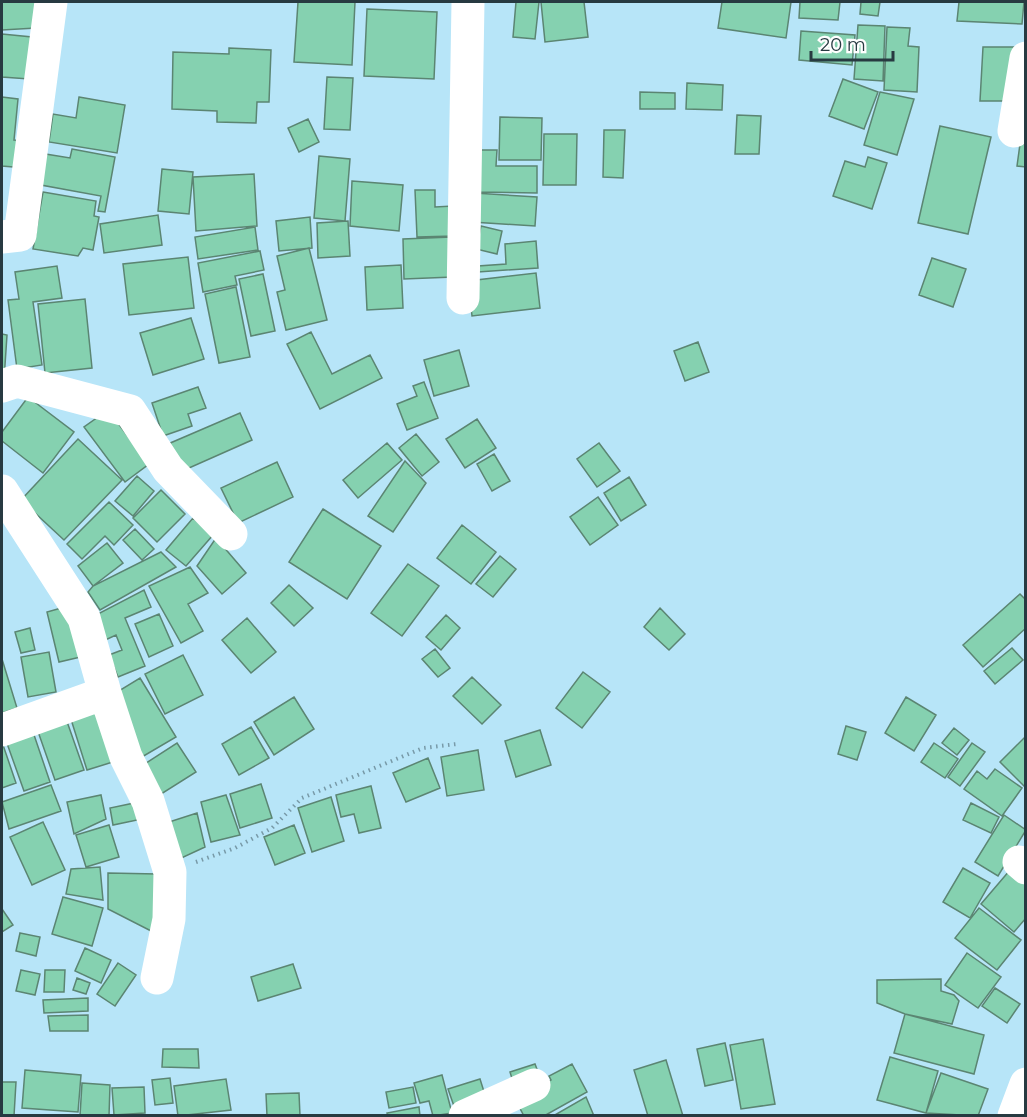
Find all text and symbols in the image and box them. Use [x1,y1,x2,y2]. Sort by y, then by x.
scale bar [811,24,894,62]
text: 20 m [820,34,866,56]

